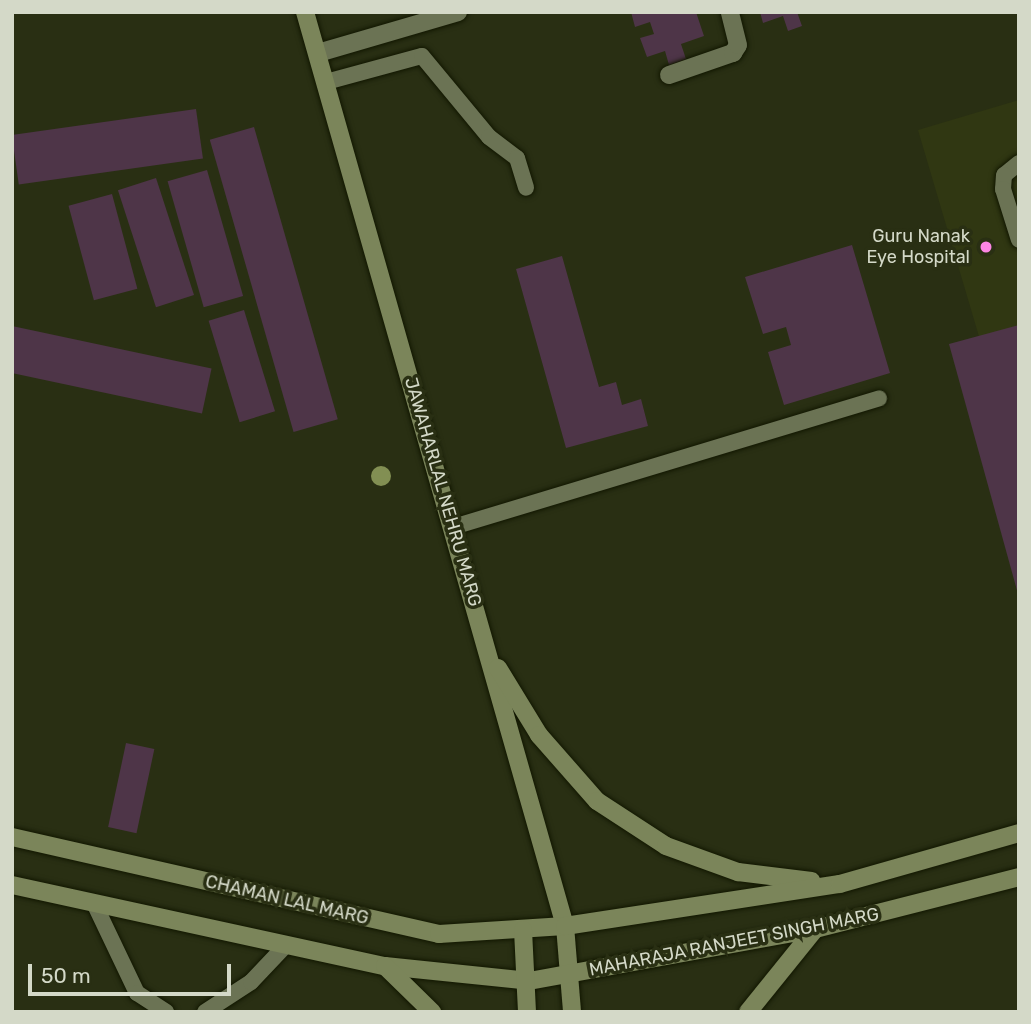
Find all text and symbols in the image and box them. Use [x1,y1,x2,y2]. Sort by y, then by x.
place label: Guru Nanak Eye Hospital [866,226,970,268]
marker: Guru Nanak Eye Hospital [976,237,996,257]
street label: JAWAHARLAL NEHRU MARG [400,375,486,609]
street label: CHAMAN LAL MARG [203,871,371,929]
street label: MAHARAJA RANJEET SINGH MARG [587,903,881,981]
scale bar [32,950,234,994]
text: 50 m [41,963,91,988]

